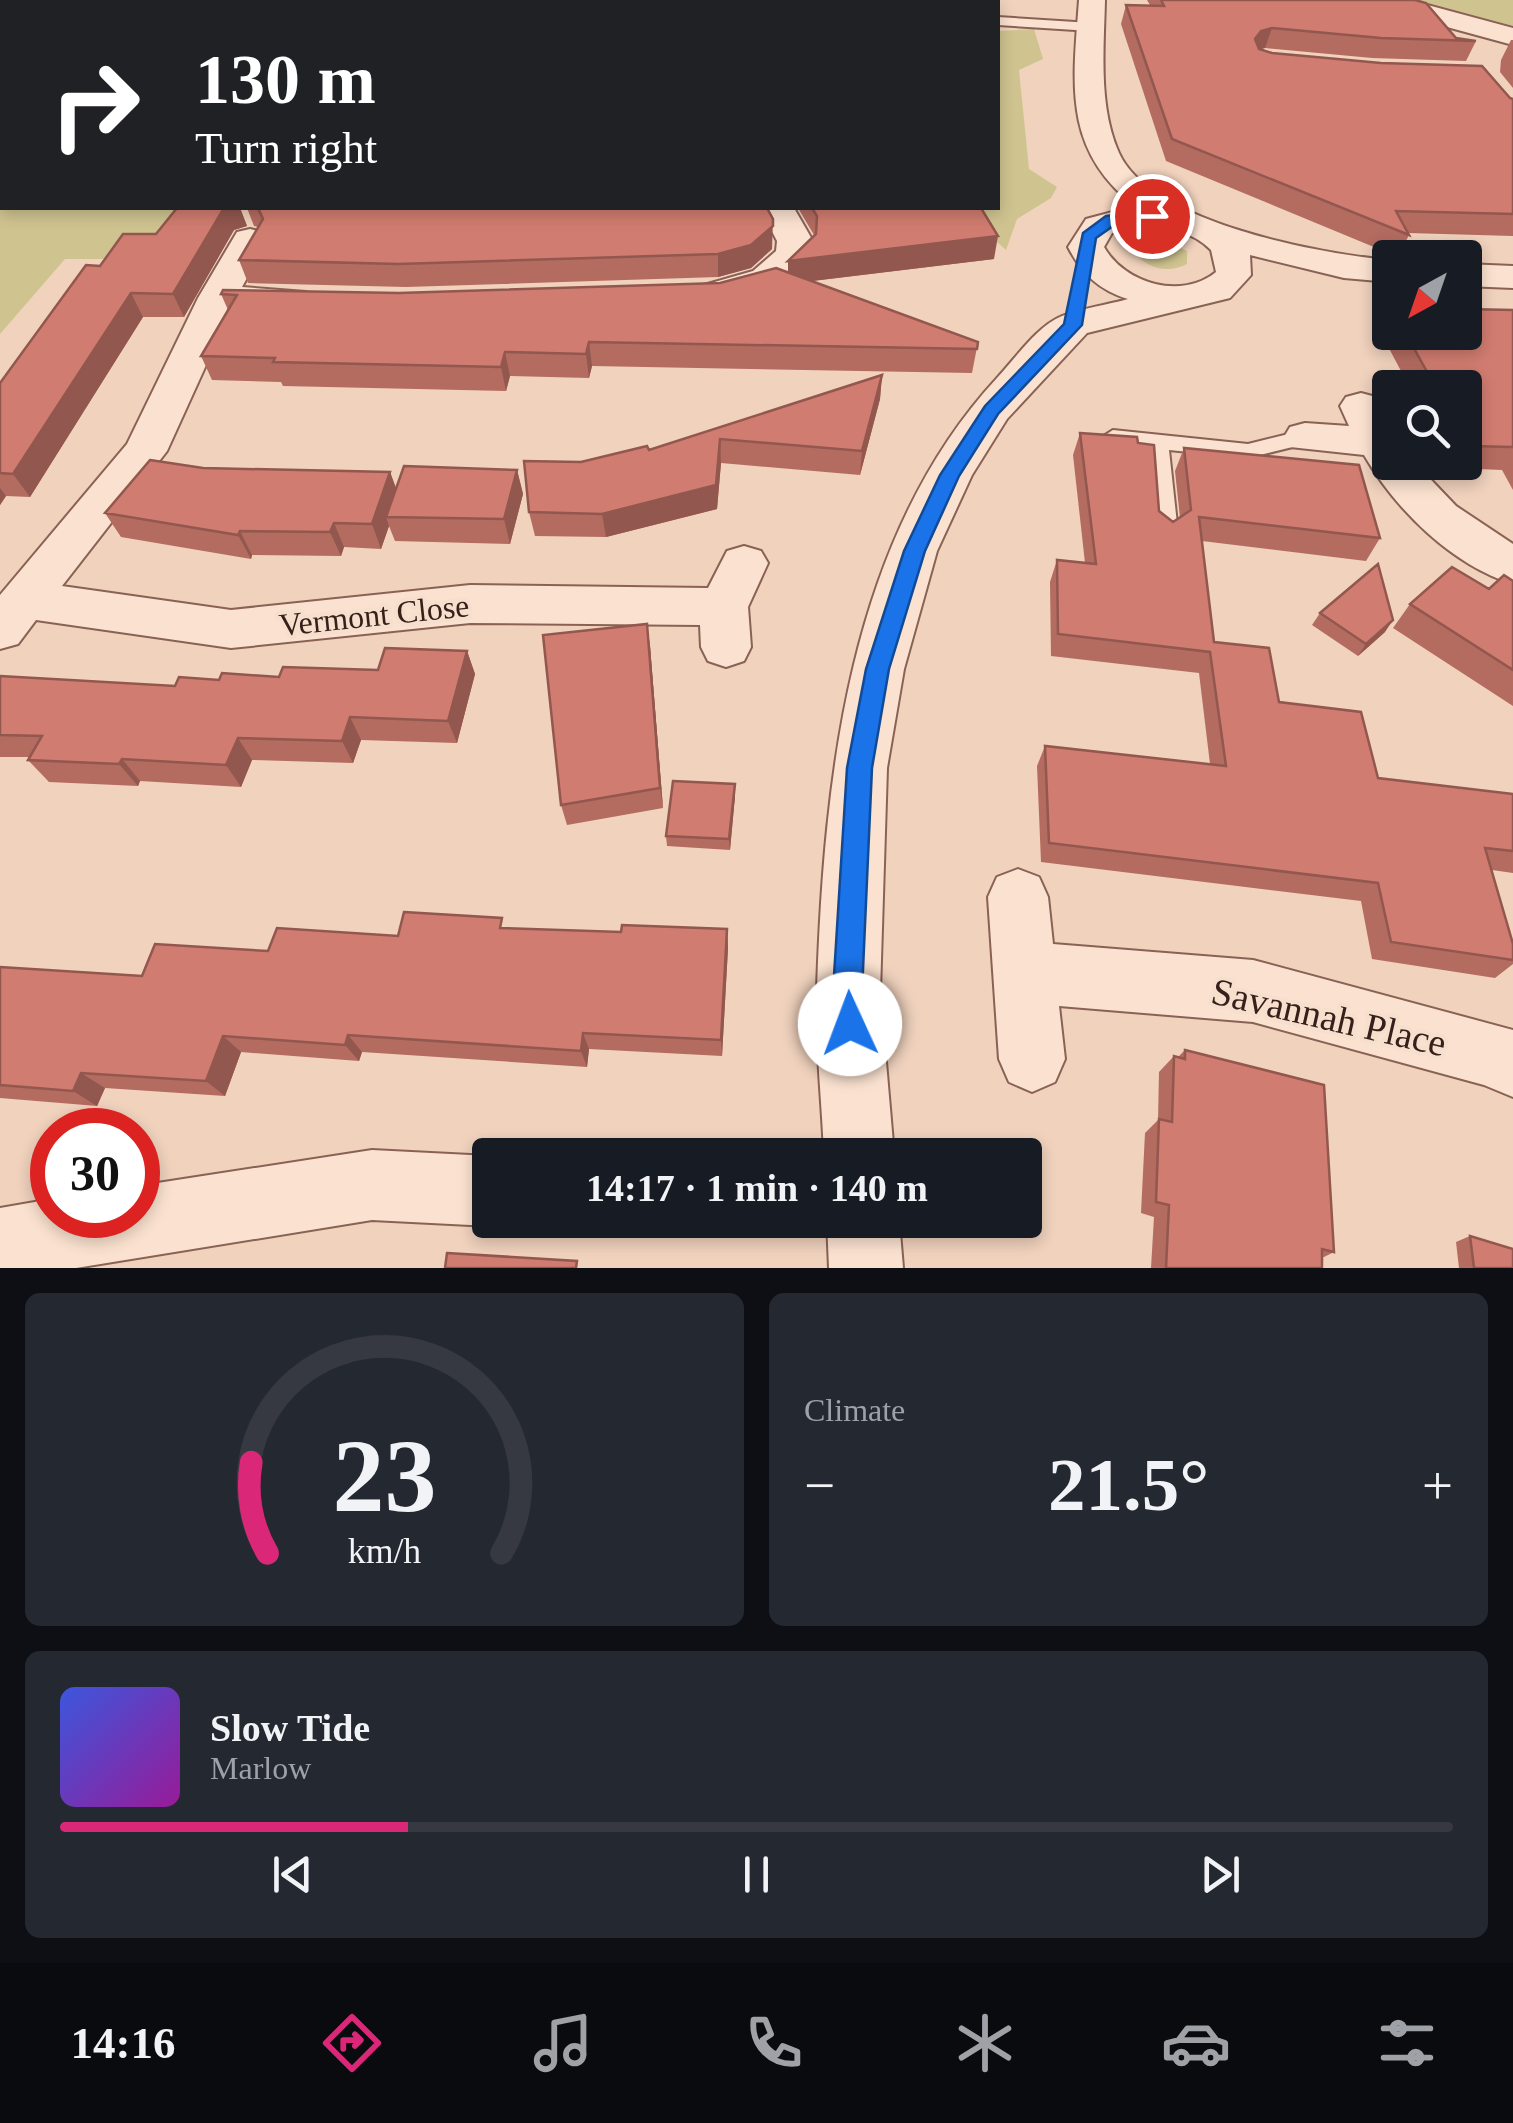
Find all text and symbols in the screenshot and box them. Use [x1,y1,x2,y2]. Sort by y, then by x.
icon: right [30,40,160,170]
text: 130 m [195,41,376,118]
text: Turn right [195,123,377,173]
pin [1110,174,1195,259]
icon: arrive [1125,189,1180,244]
north arrow [1372,240,1482,350]
map controls [1372,240,1482,480]
button: search [1372,370,1482,480]
street label: Vermont Close [277,587,471,643]
street label: Savannah Place [1208,970,1450,1064]
position arrow [798,972,902,1076]
speed limit sign: 30 [30,1108,160,1238]
text: 14:17 · 1 min · 140 m [586,1167,928,1209]
text: Climate [804,1392,905,1428]
text: 23 [333,1418,437,1533]
text: 21.5° [1048,1443,1209,1526]
text: − [804,1455,835,1516]
text: + [1422,1455,1453,1516]
text: km/h [348,1531,421,1571]
text: Slow Tide [210,1707,370,1749]
text: Marlow [210,1750,311,1786]
icon: previous [265,1847,320,1902]
icon: pause [729,1847,784,1902]
icon: next [1193,1847,1248,1902]
icon: directions [317,2008,387,2078]
icon: music [528,2008,598,2078]
icon: phone [739,2008,809,2078]
icon: climate [950,2008,1020,2078]
icon: car [1161,2008,1231,2078]
icon: filters [1372,2008,1442,2078]
text: 14:16 [71,2018,176,2068]

